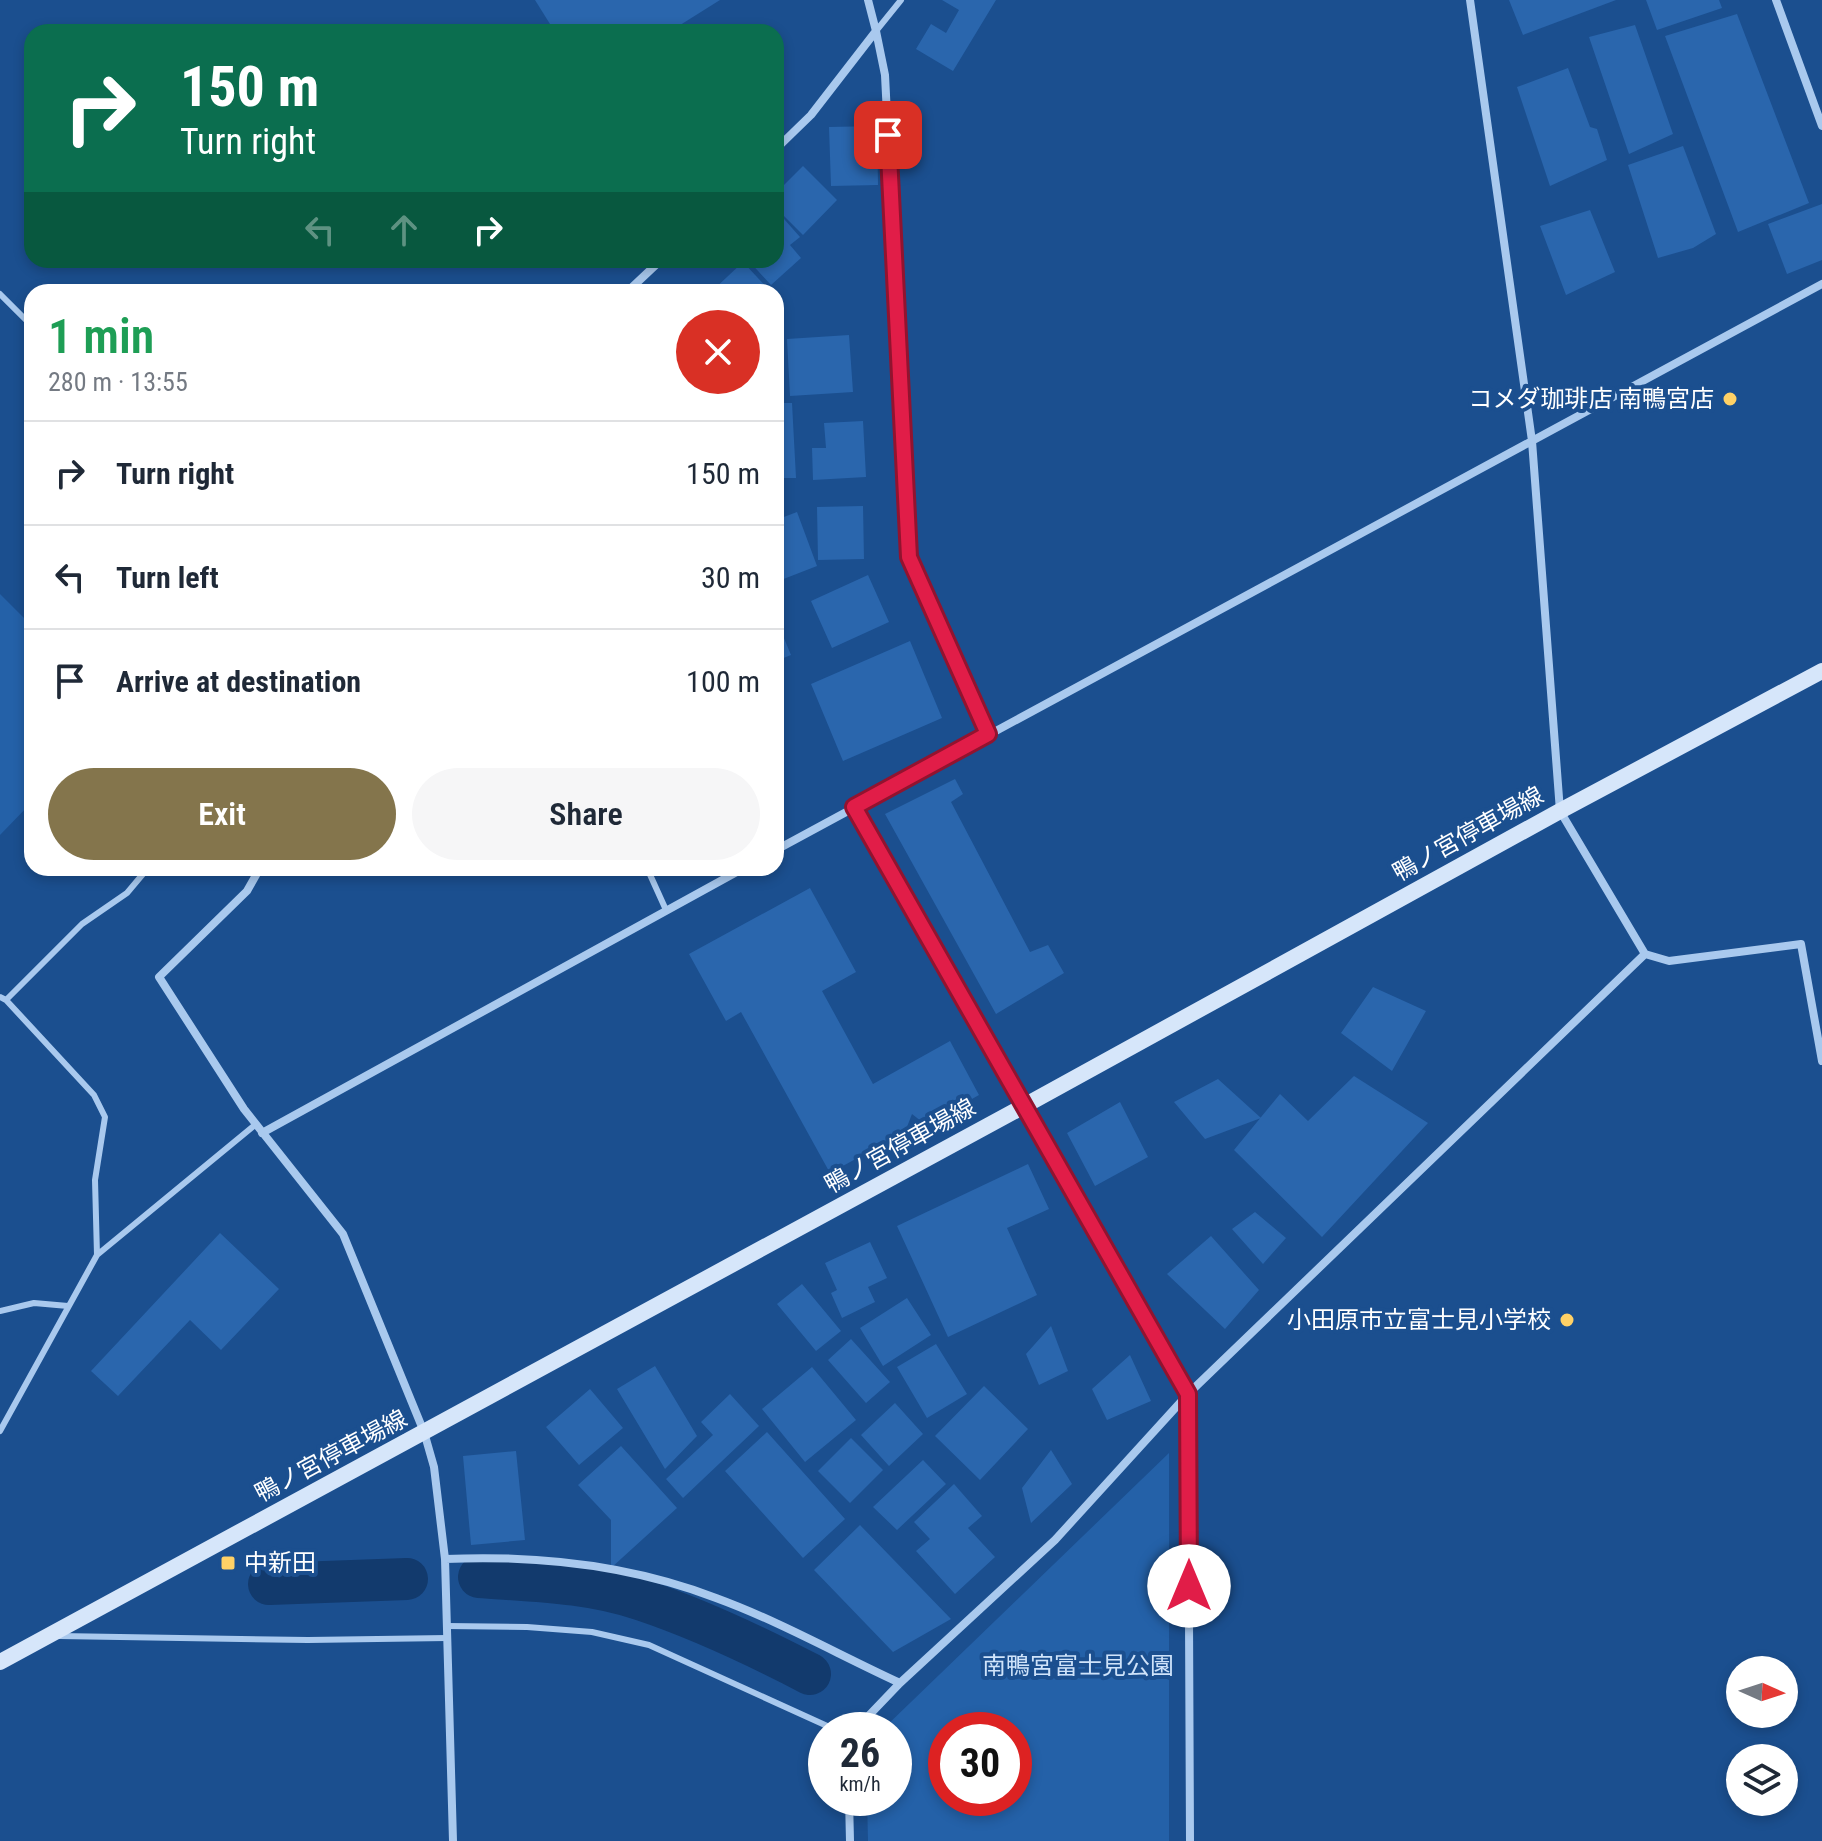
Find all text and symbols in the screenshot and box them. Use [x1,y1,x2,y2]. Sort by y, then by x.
text: 150 m [180,54,319,120]
icon: right [48,56,152,160]
pin [854,101,922,169]
icon: arrive [866,113,910,157]
text: Turn right [180,121,316,163]
icon: left [298,208,342,252]
icon: ahead [382,208,426,252]
icon: right [466,208,510,252]
text: 1 min [48,308,154,365]
button: close [676,310,760,394]
text: 280 m · 13:55 [48,367,188,397]
place label: コメダ珈琲店 南鴨宮店 [1468,385,1714,413]
marker: コメダ珈琲店 南鴨宮店 [1721,390,1739,408]
icon: right [48,451,92,495]
text: Turn right [116,456,234,491]
text: 150 m [686,456,760,491]
icon: left [48,555,92,599]
text: Turn left [116,560,219,595]
text: 30 m [701,560,760,595]
icon: arrive [48,659,92,703]
text: Arrive at destination [116,664,361,699]
text: 100 m [686,664,760,699]
button: Exit [48,768,396,860]
button: Share [412,768,760,860]
street label: 鴨ノ宮停車場線 [1388,781,1548,887]
street label: 鴨ノ宮停車場線 [820,1093,980,1199]
place label: 小田原市立富士見小学校 [1287,1306,1551,1334]
marker: 小田原市立富士見小学校 [1558,1311,1576,1329]
street label: 鴨ノ宮停車場線 [250,1404,412,1508]
position arrow [1147,1544,1231,1628]
place label: 中新田 [244,1549,316,1577]
marker: 中新田 [219,1554,237,1572]
park label: 南鴨宮富士見公園 [982,1652,1174,1680]
north arrow [1726,1656,1798,1728]
map controls [1726,1656,1798,1816]
speed limit sign: 30 [928,1712,1032,1816]
text: 26 [840,1730,880,1777]
button: layers [1726,1744,1798,1816]
text: km/h [839,1772,881,1796]

